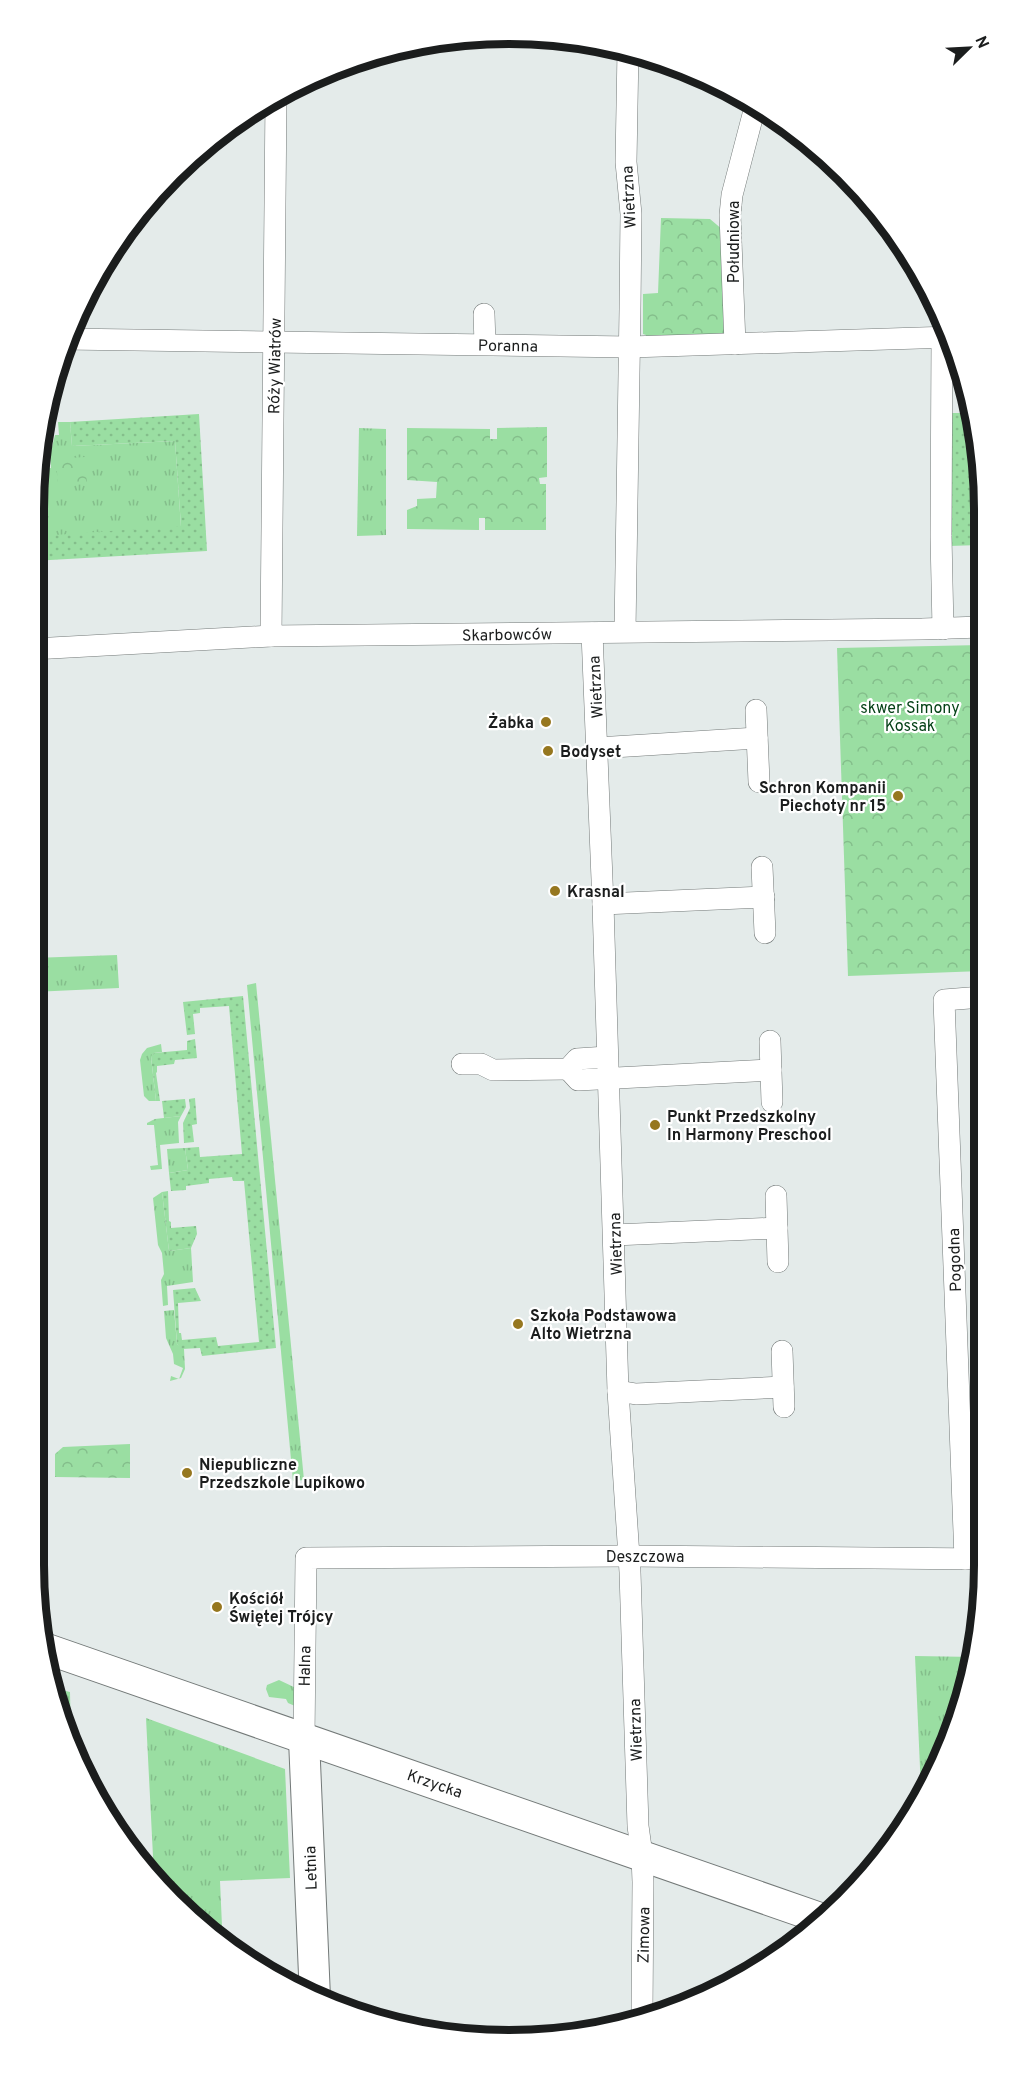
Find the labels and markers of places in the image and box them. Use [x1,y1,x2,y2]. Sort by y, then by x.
place label: Żabka [488,712,534,734]
marker: Żabka [539,715,553,729]
place label: Bodyset [560,743,621,763]
marker: Bodyset [541,744,555,758]
place label: Schron Kompanii Piechoty nr 15 [759,779,886,817]
marker: Schron Kompanii Piechoty nr 15 [891,789,905,803]
place label: Krasnal [567,883,625,903]
marker: Krasnal [548,884,562,898]
place label: Punkt Przedszkolny In Harmony Preschool [667,1108,832,1146]
marker: Punkt Przedszkolny In Harmony Preschool [648,1118,662,1132]
place label: Szkoła Podstawowa Alto Wietrzna [530,1307,676,1345]
marker: Szkoła Podstawowa Alto Wietrzna [511,1317,525,1331]
place label: Niepubliczne Przedszkole Lupikowo [199,1456,365,1494]
marker: Niepubliczne Przedszkole Lupikowo [180,1466,194,1480]
place label: Kościół Świętej Trójcy [229,1590,333,1628]
marker: Kościół Świętej Trójcy [210,1600,224,1614]

